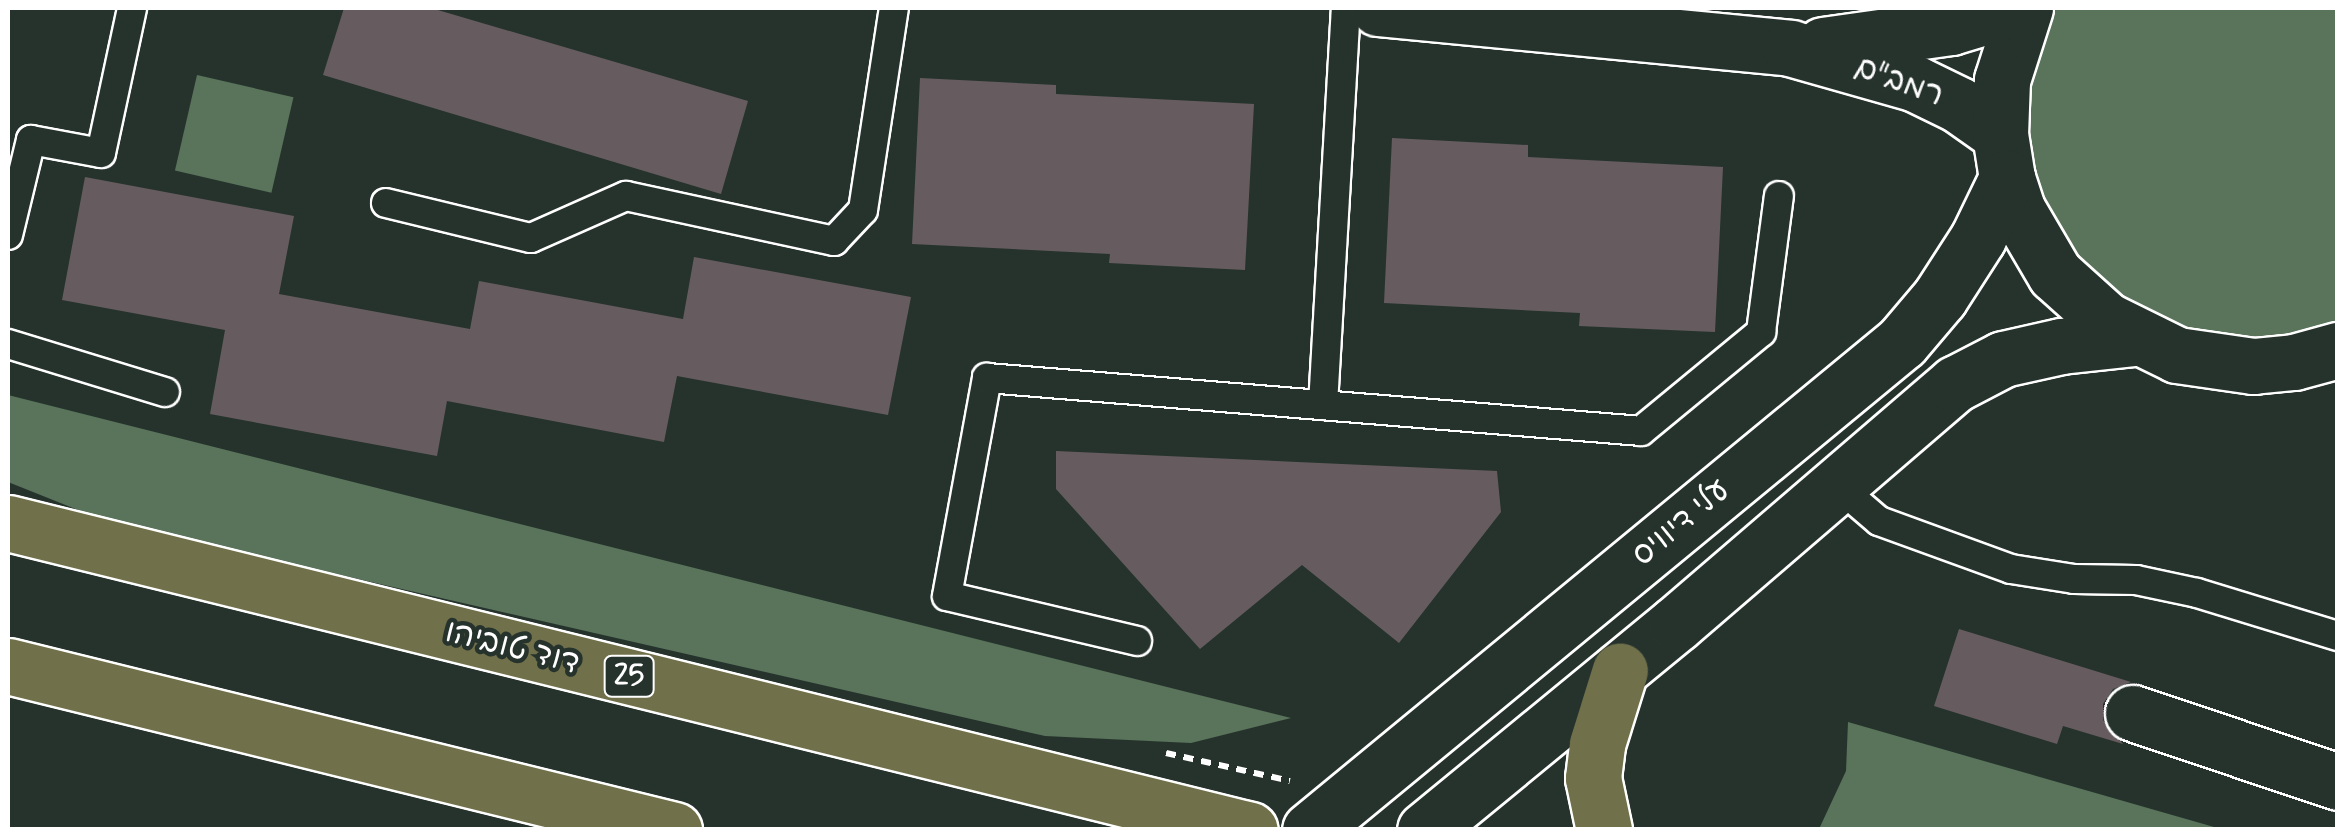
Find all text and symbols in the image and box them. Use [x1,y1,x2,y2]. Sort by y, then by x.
street label: רמב"ם [1849,48,1949,116]
street label: עלי דיוויס [1624,471,1738,575]
street label: דוד טוביהו [441,613,583,683]
road number: 25 [602,651,656,701]

